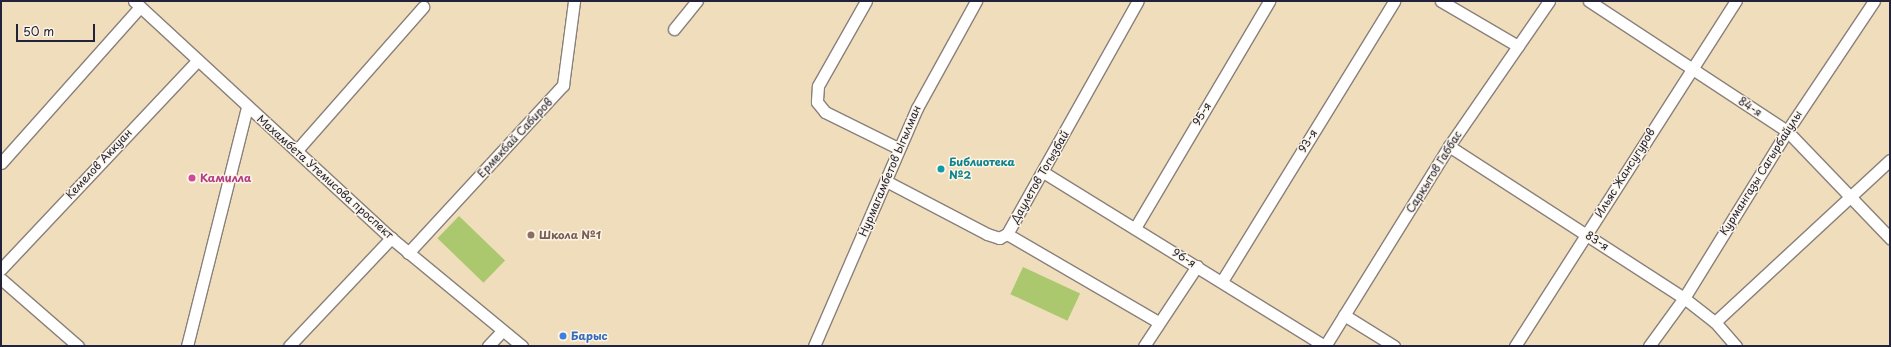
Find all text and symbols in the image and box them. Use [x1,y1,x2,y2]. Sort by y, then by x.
scale bar [18,16,97,42]
text: 50 m [23,22,54,40]
street label: Ермекбай Сабиров [474,95,556,181]
street label: 84-я [1736,95,1764,119]
street label: 95-я [1190,100,1214,128]
street label: Нурмагамбетов Ыгылман [856,103,924,239]
street label: Курмангазы Сагырбайулы [1717,108,1805,238]
street label: Махамбета Утемисова проспект [254,112,396,242]
street label: Кемелов Аккуан [63,126,135,202]
street label: Ильяс Жансугуров [1592,126,1658,220]
street label: 93-я [1296,127,1320,155]
street label: Даулетов Тогызбай [1008,129,1072,225]
street label: Саркытов Габбас [1403,129,1465,215]
place label: Библиотека №2 [949,156,1015,182]
marker: Библиотека №2 [936,164,946,174]
place label: Камилла [200,171,251,185]
marker: Камилла [187,173,197,183]
place label: Школа №1 [539,228,601,242]
street label: 83-я [1583,229,1611,253]
marker: Школа №1 [526,230,536,240]
street label: 96-я [1170,246,1198,270]
place label: Барыс [571,329,608,343]
marker: Барыс [558,331,568,341]

